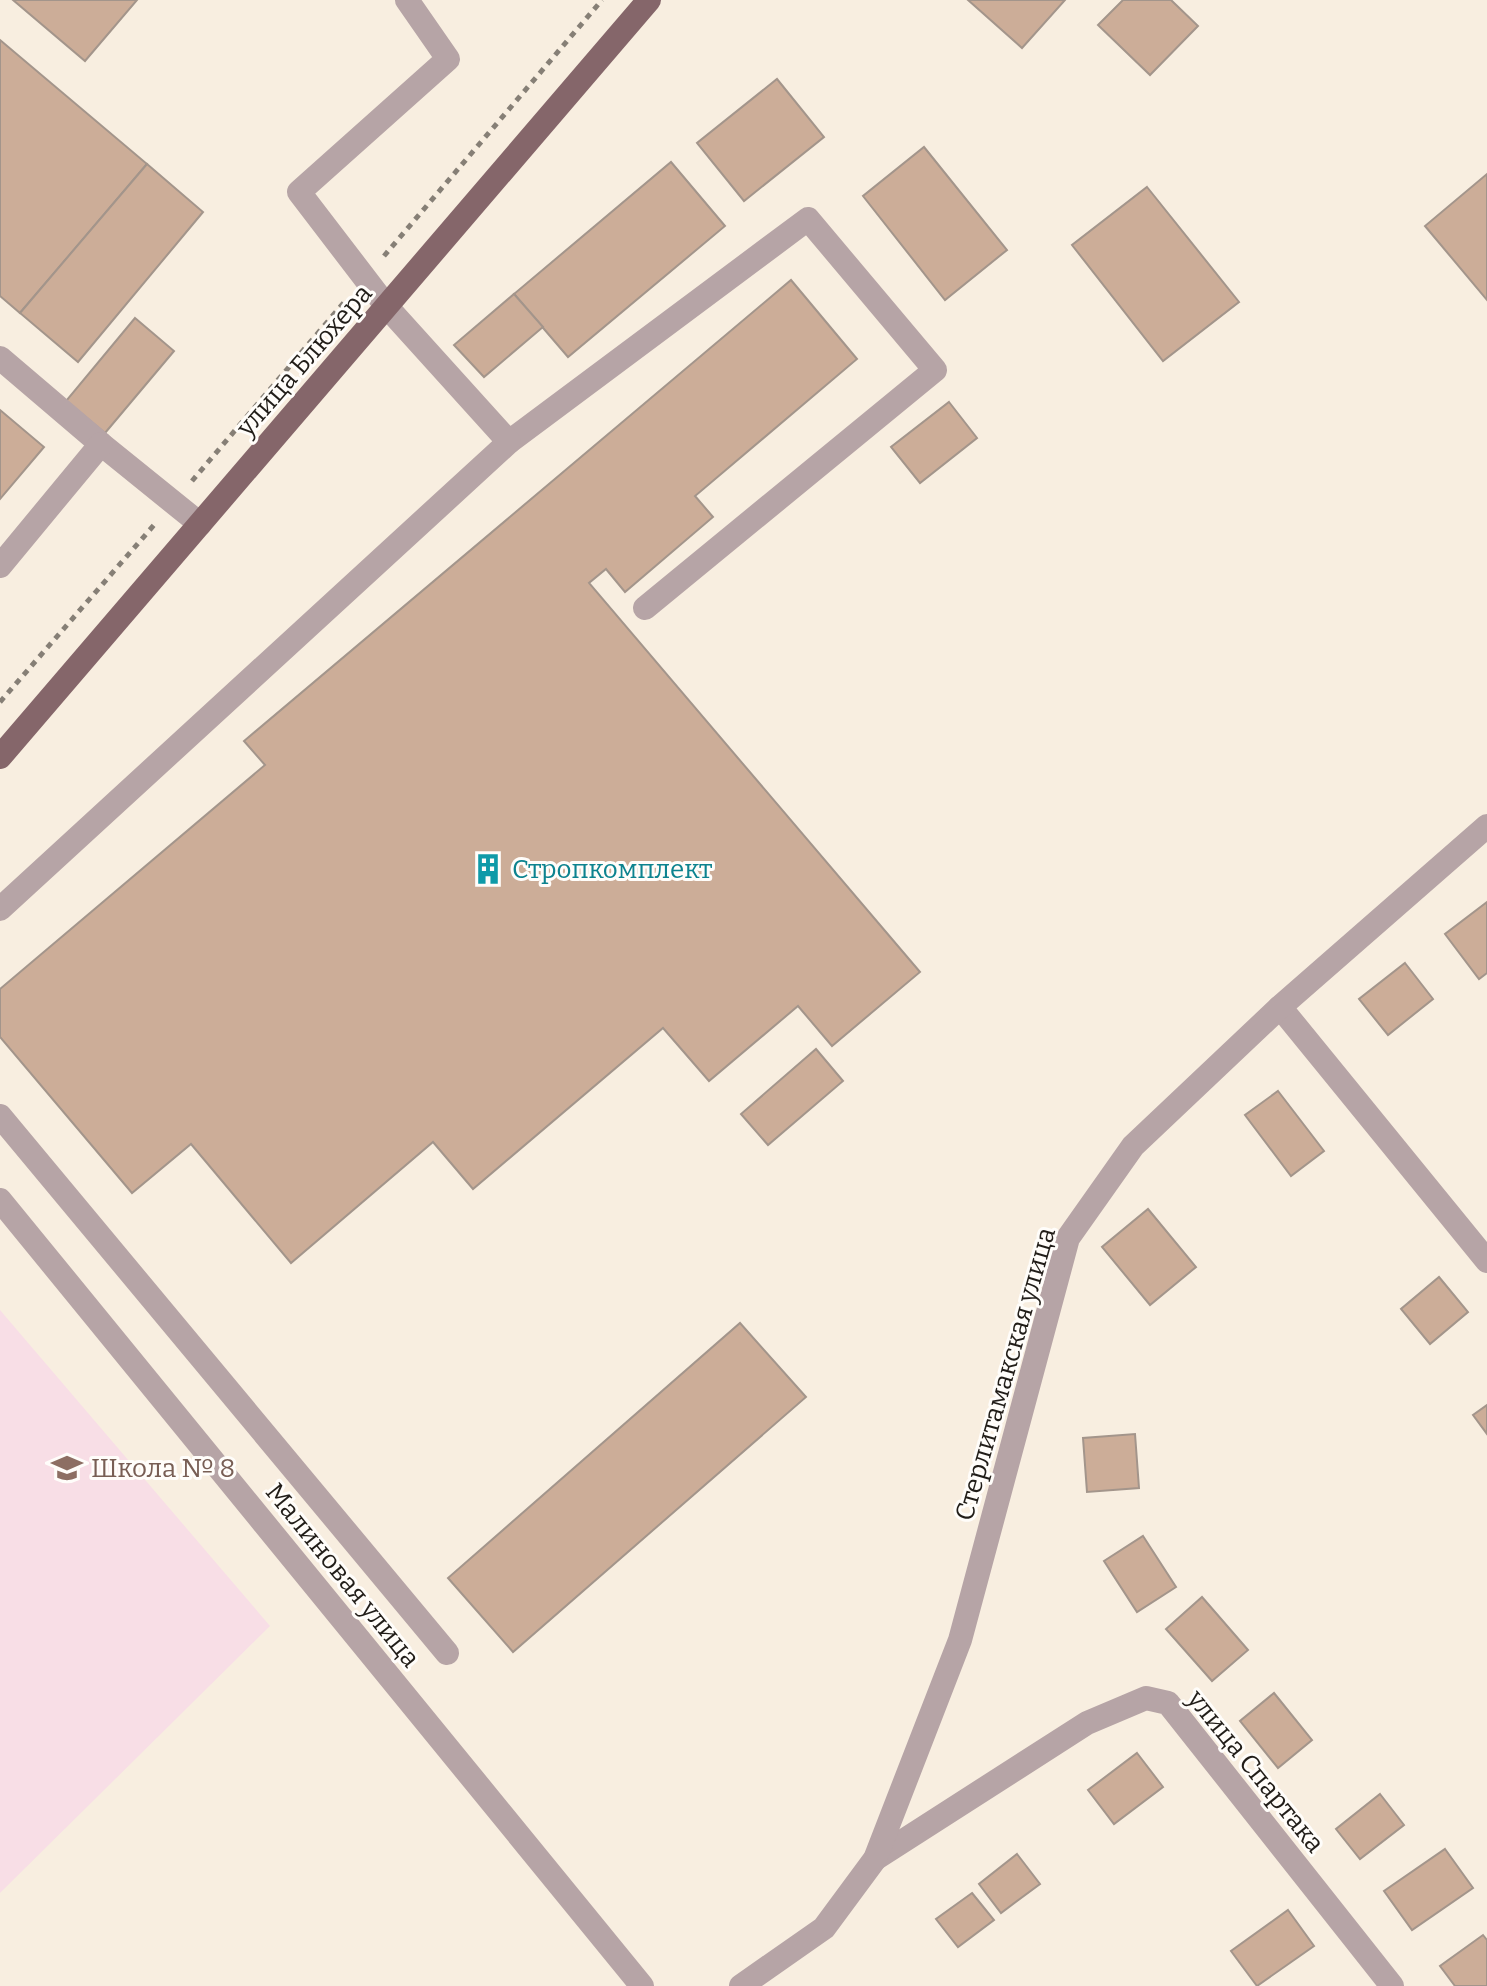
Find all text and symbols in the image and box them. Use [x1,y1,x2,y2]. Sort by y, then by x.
street label: улица Блюхера [229,278,379,443]
building icon: Стропкомплект [471,852,505,886]
place label: Стропкомплект [512,854,713,885]
street label: Стерлитамакская улица [949,1224,1062,1524]
school or university icon: Школа № 8 [50,1451,84,1485]
place label: Школа № 8 [91,1453,235,1484]
street label: Малиновая улица [259,1477,426,1673]
street label: улица Спартака [1180,1683,1331,1859]

